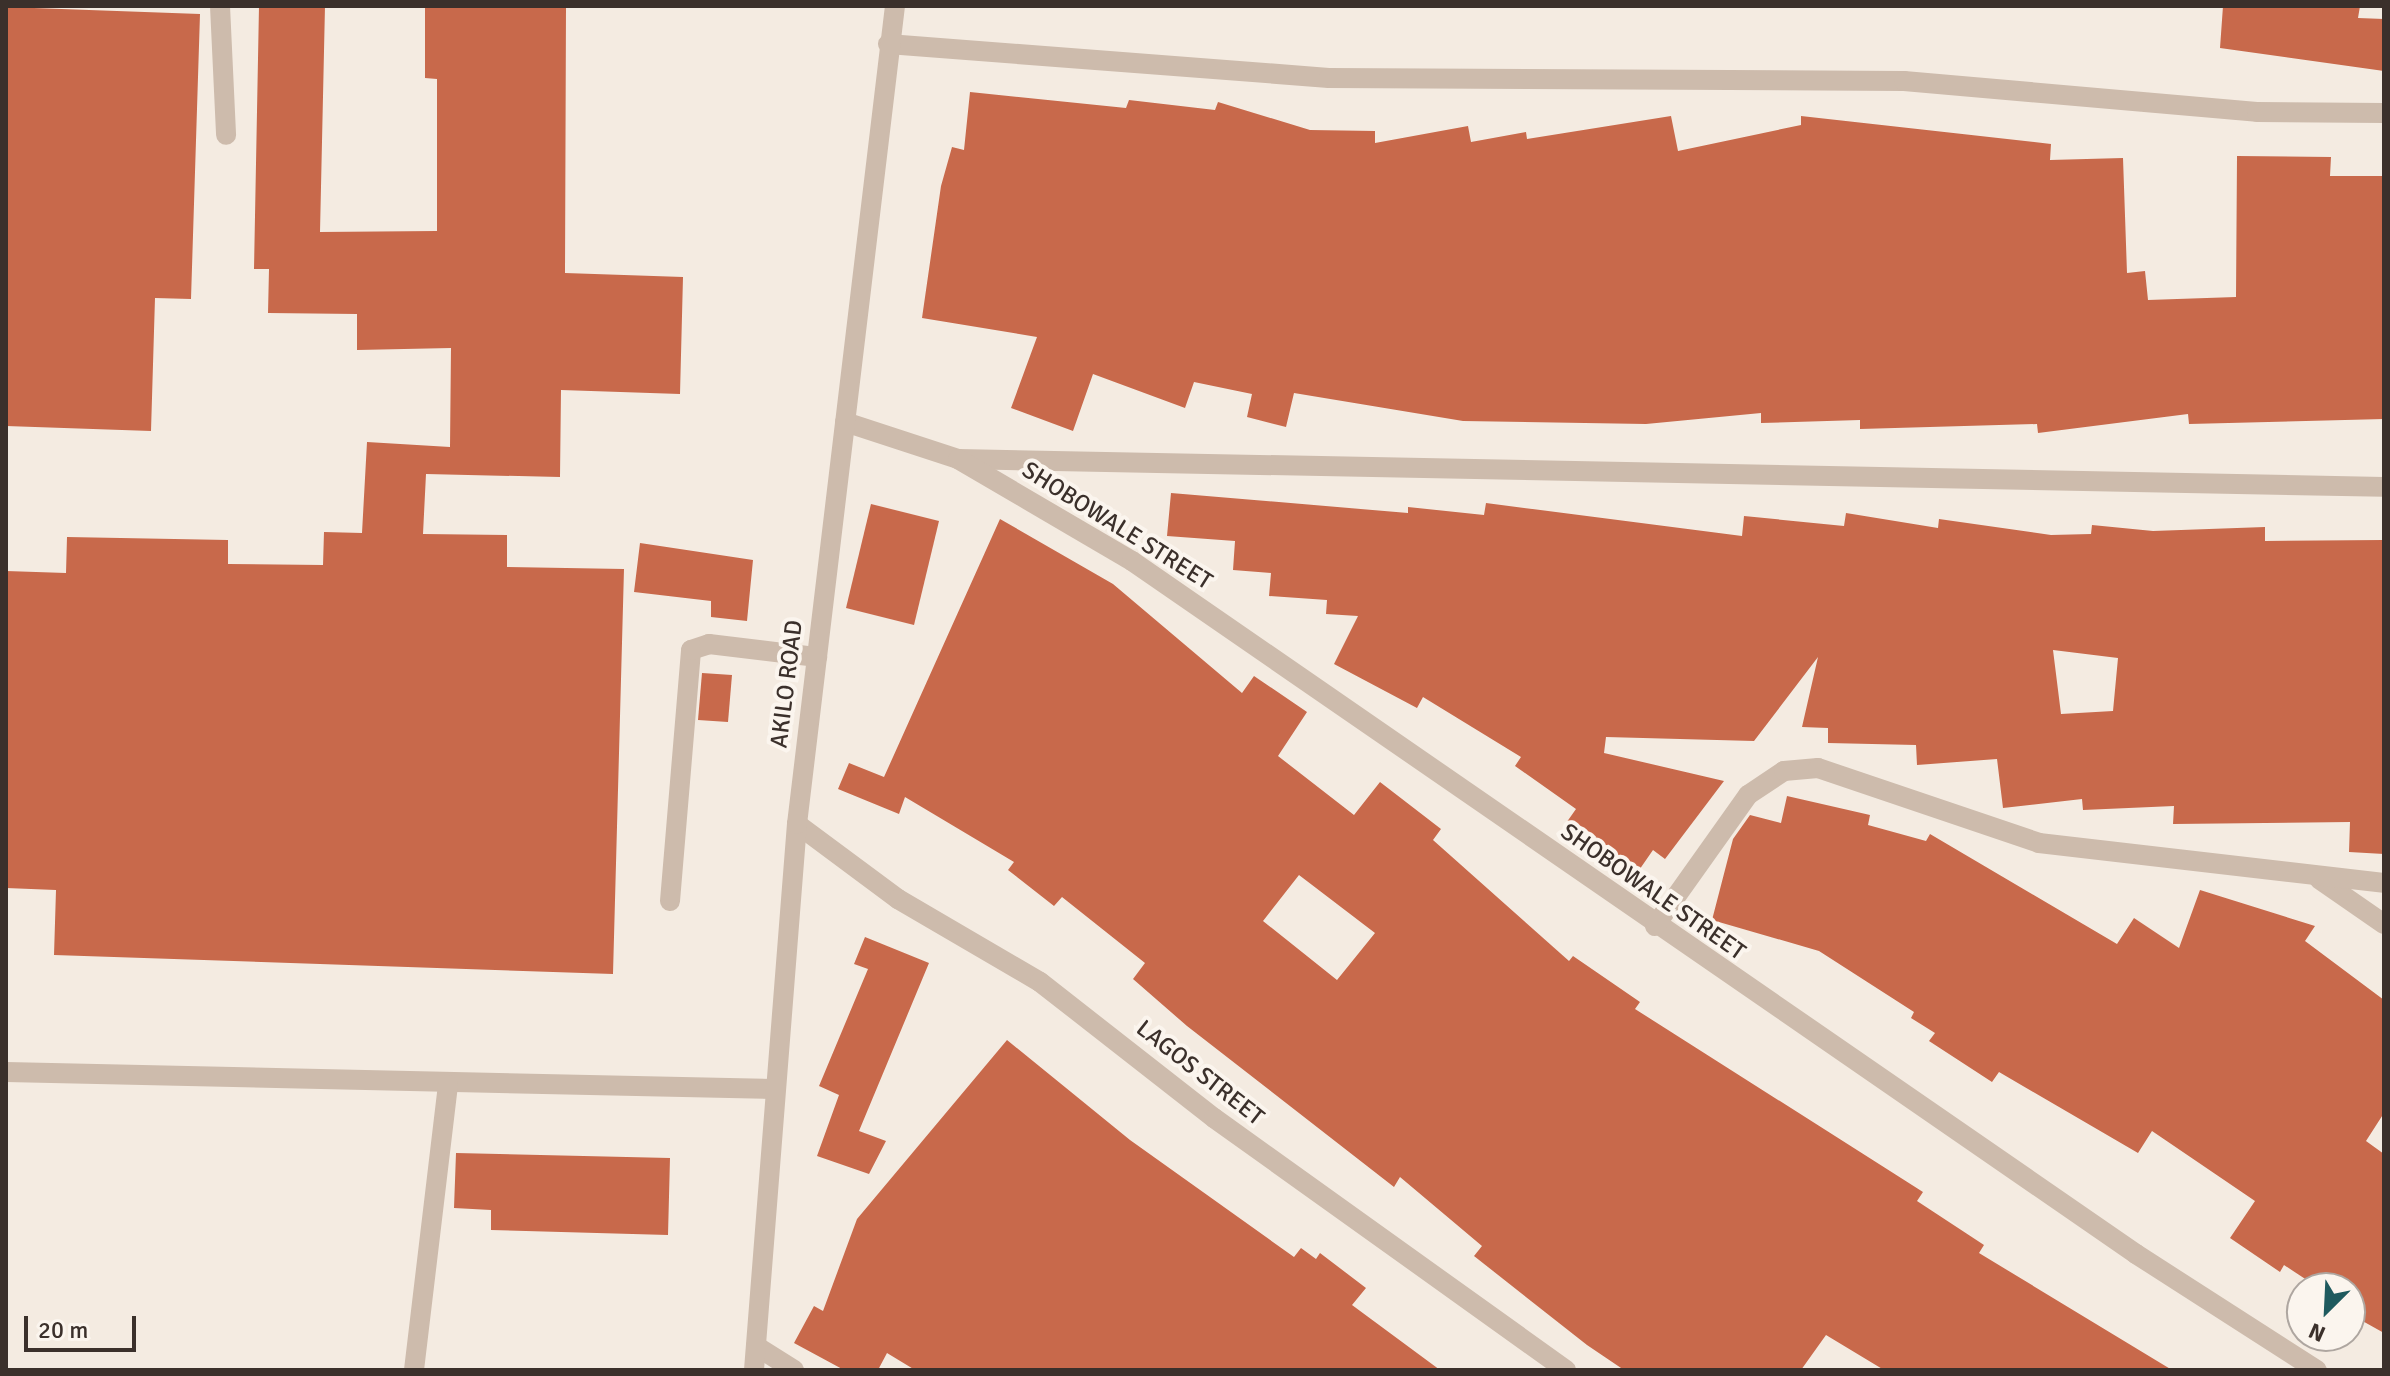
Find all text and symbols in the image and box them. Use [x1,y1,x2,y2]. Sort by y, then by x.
street label: SHOBOWALE STREET [1017,456,1217,596]
street label: AKILO ROAD [765,618,809,750]
street label: SHOBOWALE STREET [1555,817,1751,967]
street label: LAGOS STREET [1130,1014,1270,1132]
north arrow [2286,1272,2366,1352]
scale bar [28,1300,140,1350]
text: 20 m [38,1315,88,1345]
text: N [2304,1317,2329,1348]

